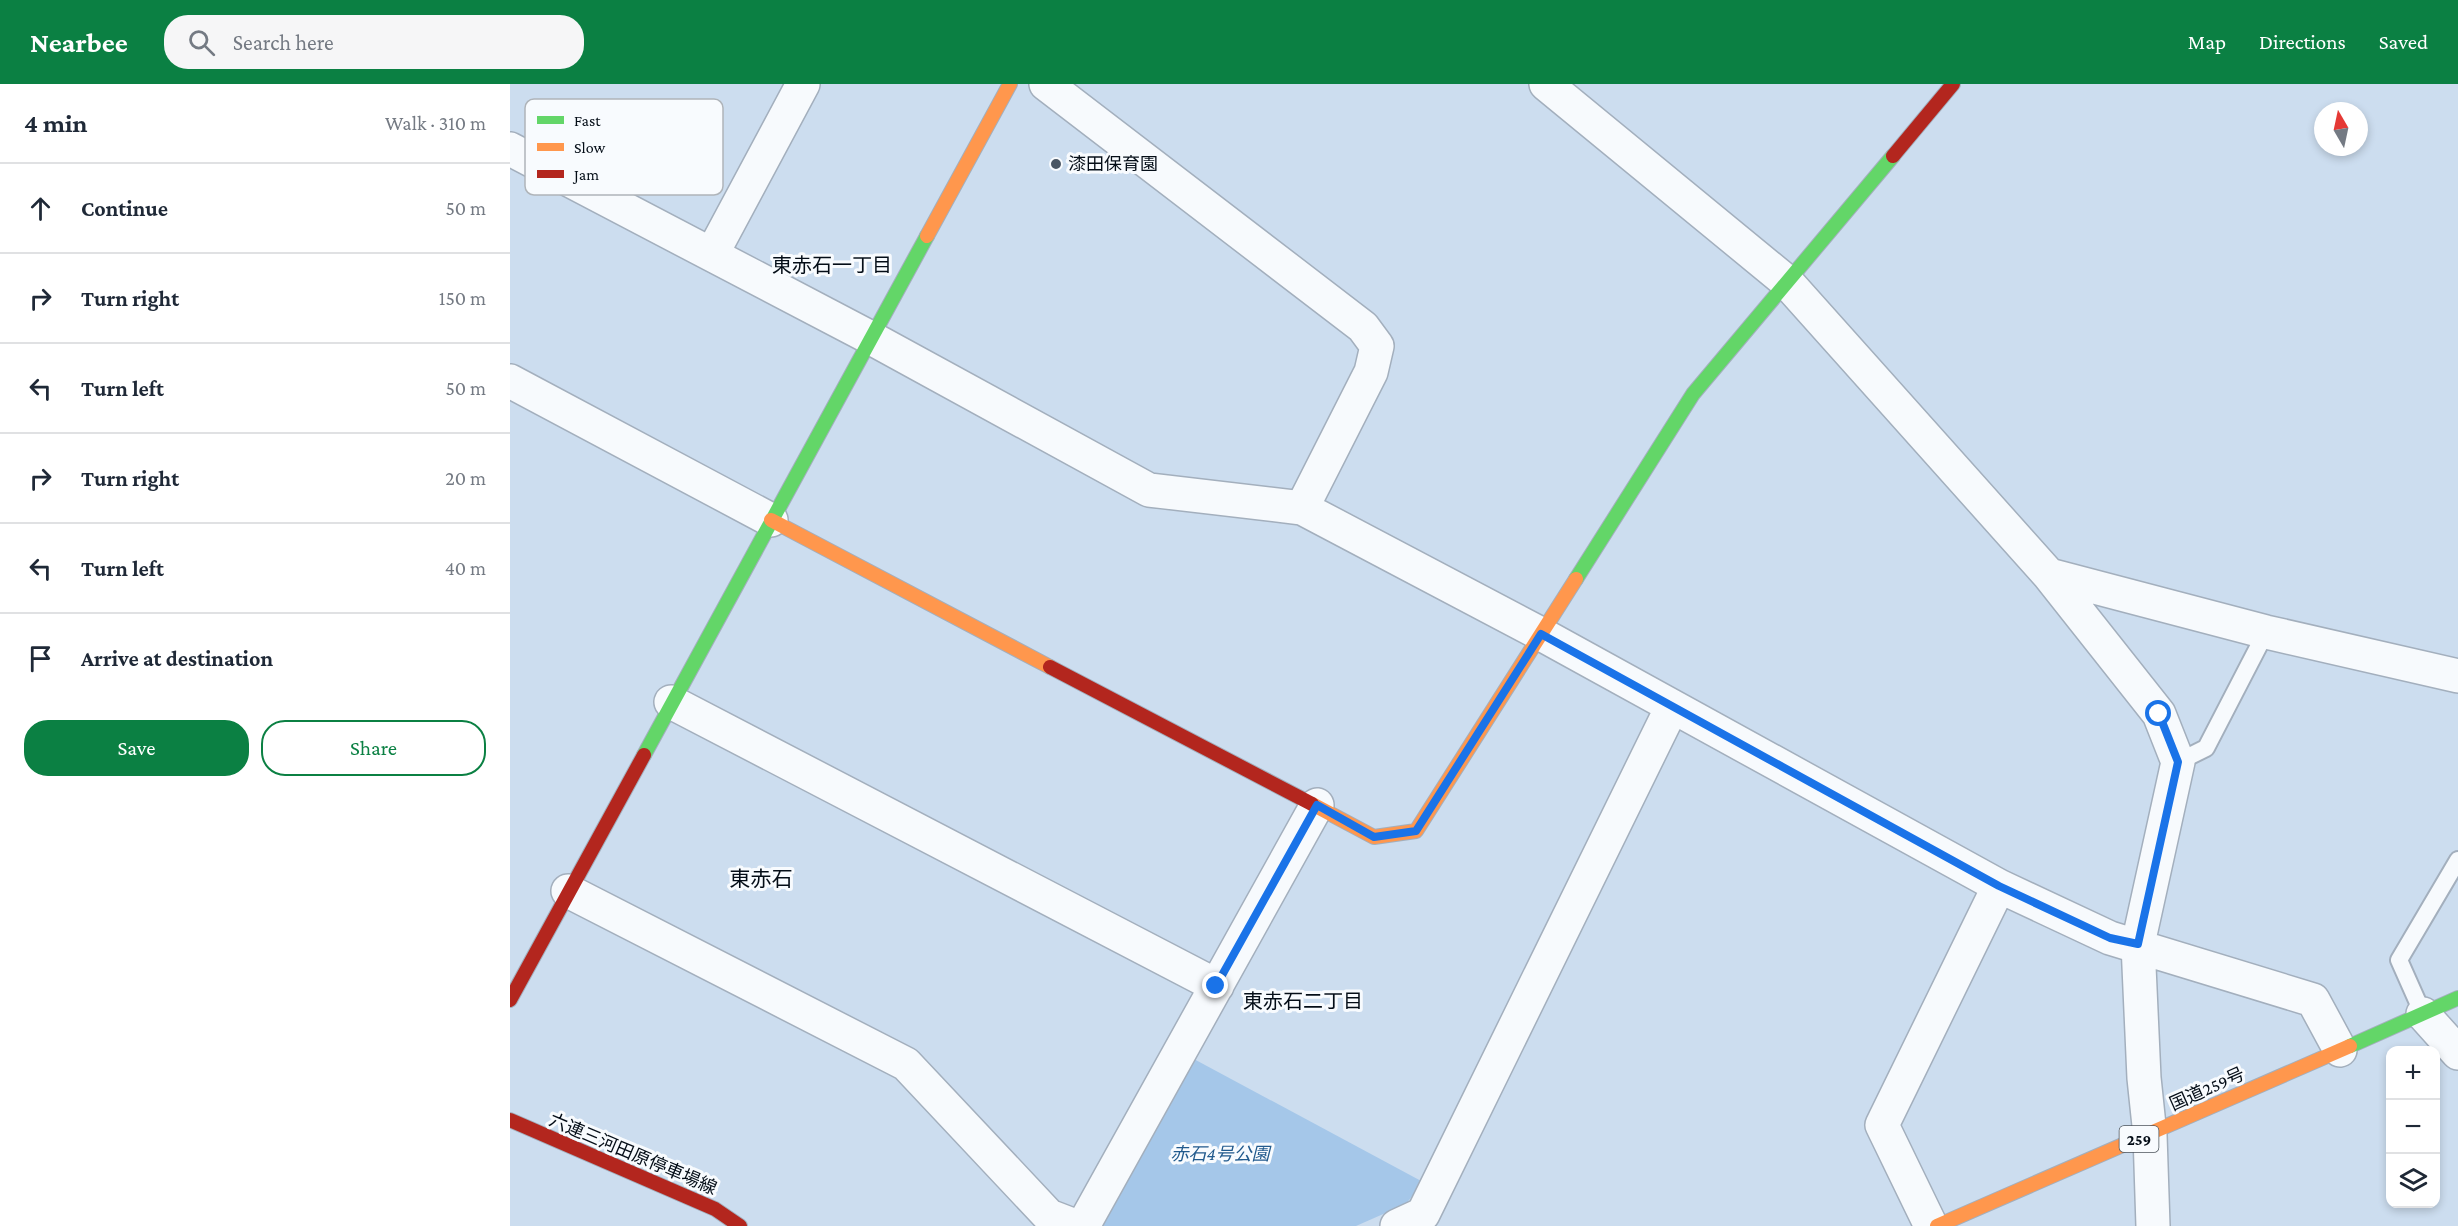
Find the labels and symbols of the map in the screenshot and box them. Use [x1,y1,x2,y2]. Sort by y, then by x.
legend [525,99,723,195]
north arrow [2314,102,2368,156]
text: Fast [574,112,601,129]
text: Slow [574,139,606,156]
place label: 漆田保育園 [1068,154,1158,174]
marker: 漆田保育園 [1049,157,1063,171]
text: Jam [572,166,599,184]
district label: 東赤石一丁目 [772,254,892,276]
route start [2145,700,2171,726]
district label: 東赤石 [730,867,793,891]
route end [1202,972,1228,998]
district label: 東赤石二丁目 [1243,990,1363,1012]
street label: 国道259号 [2166,1064,2248,1114]
street label: 六連三河田原停車場線 [546,1110,720,1198]
road number: 259 [2120,1126,2158,1152]
park label: 赤石4号公園 [1170,1144,1273,1164]

